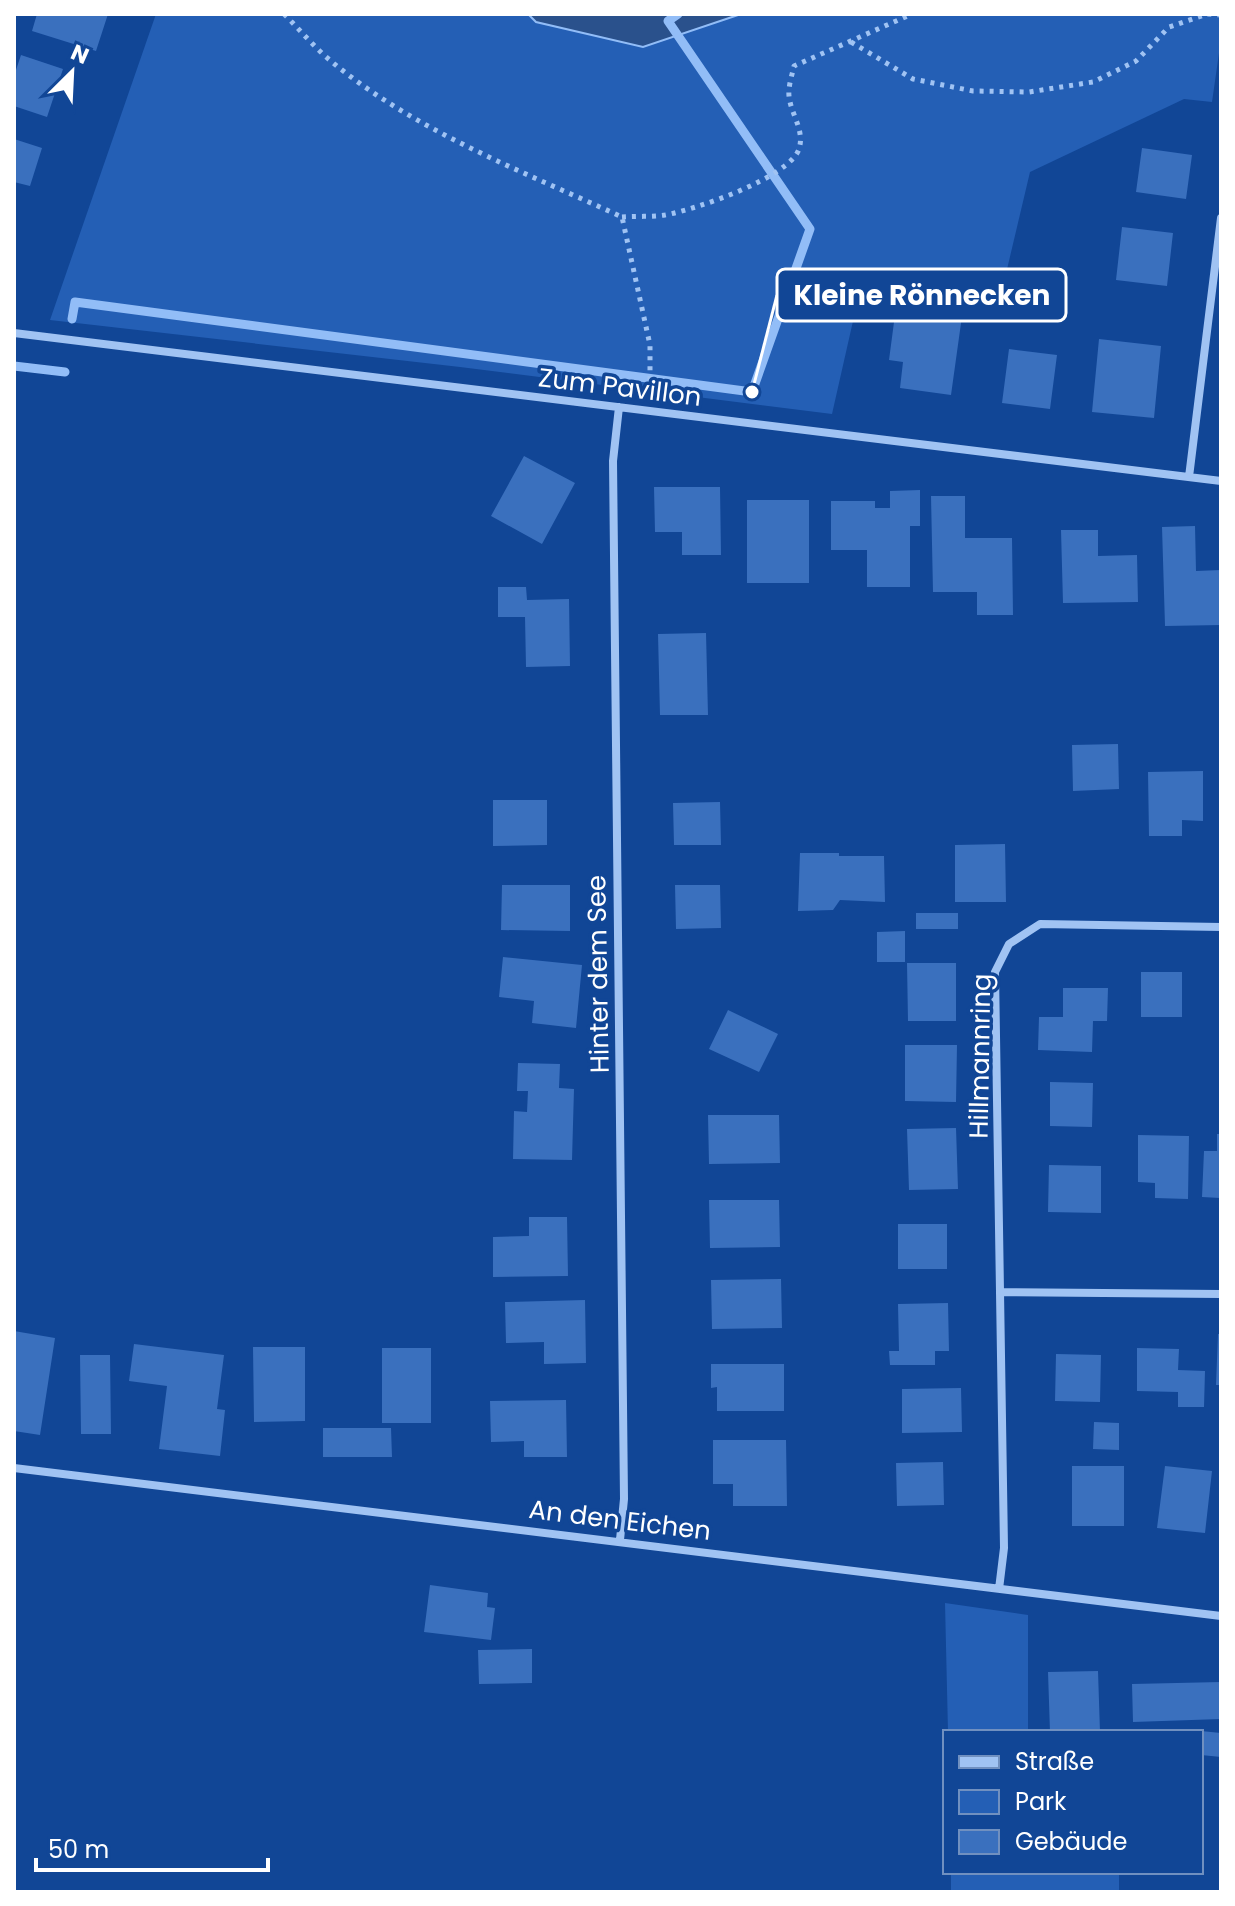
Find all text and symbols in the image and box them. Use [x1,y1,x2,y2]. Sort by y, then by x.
north arrow [32,32,112,112]
text: N [66,37,94,72]
callout: Kleine Rönnecken [777,269,1066,321]
text: Kleine Rönnecken [794,276,1050,315]
street label: Zum Pavillon [536,359,704,415]
street label: Hinter dem See [578,875,618,1073]
street label: Hillmannring [961,973,999,1139]
street label: An den Eichen [527,1491,713,1549]
legend [943,1730,1203,1874]
text: Straße [1015,1745,1094,1778]
text: Park [1015,1785,1067,1818]
scale bar [36,1822,268,1872]
text: Gebäude [1015,1825,1127,1858]
text: 50 m [48,1833,109,1866]

